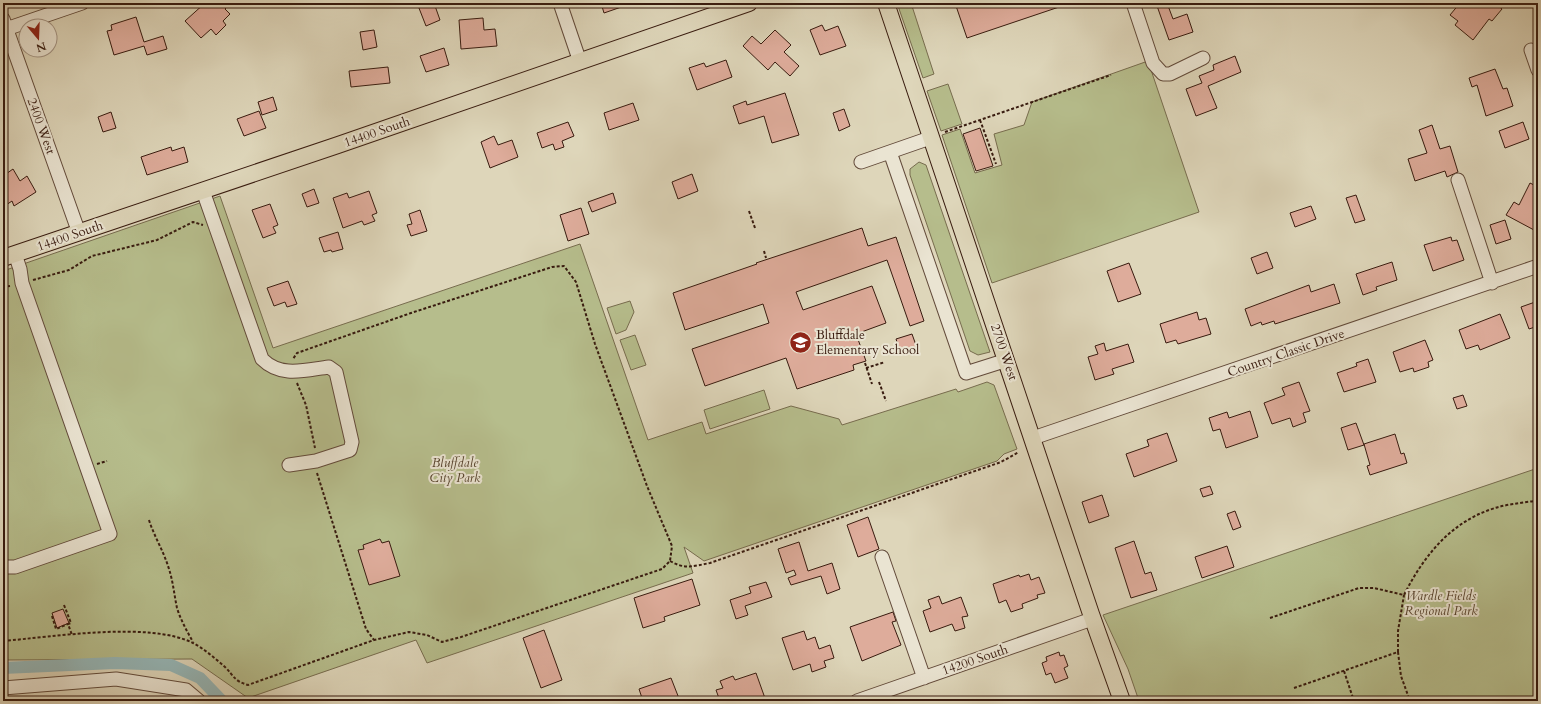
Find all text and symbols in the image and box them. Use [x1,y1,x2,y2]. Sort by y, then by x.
north arrow [18,18,58,58]
text: N [34,38,48,56]
street label: 2400 West [22,95,60,157]
street label: 14400 South [342,112,412,152]
street label: 14400 South [35,216,105,256]
street label: 2700 West [986,321,1022,383]
street label: Country Classic Drive [1225,324,1347,381]
place label: Bluffdale Elementary School [816,326,920,359]
school or university icon: Bluffdale Elementary School [787,329,813,355]
park label: Bluffdale City Park [429,454,481,487]
park label: Wardle Fields Regional Park [1404,587,1478,620]
street label: 14200 South [940,640,1010,680]

